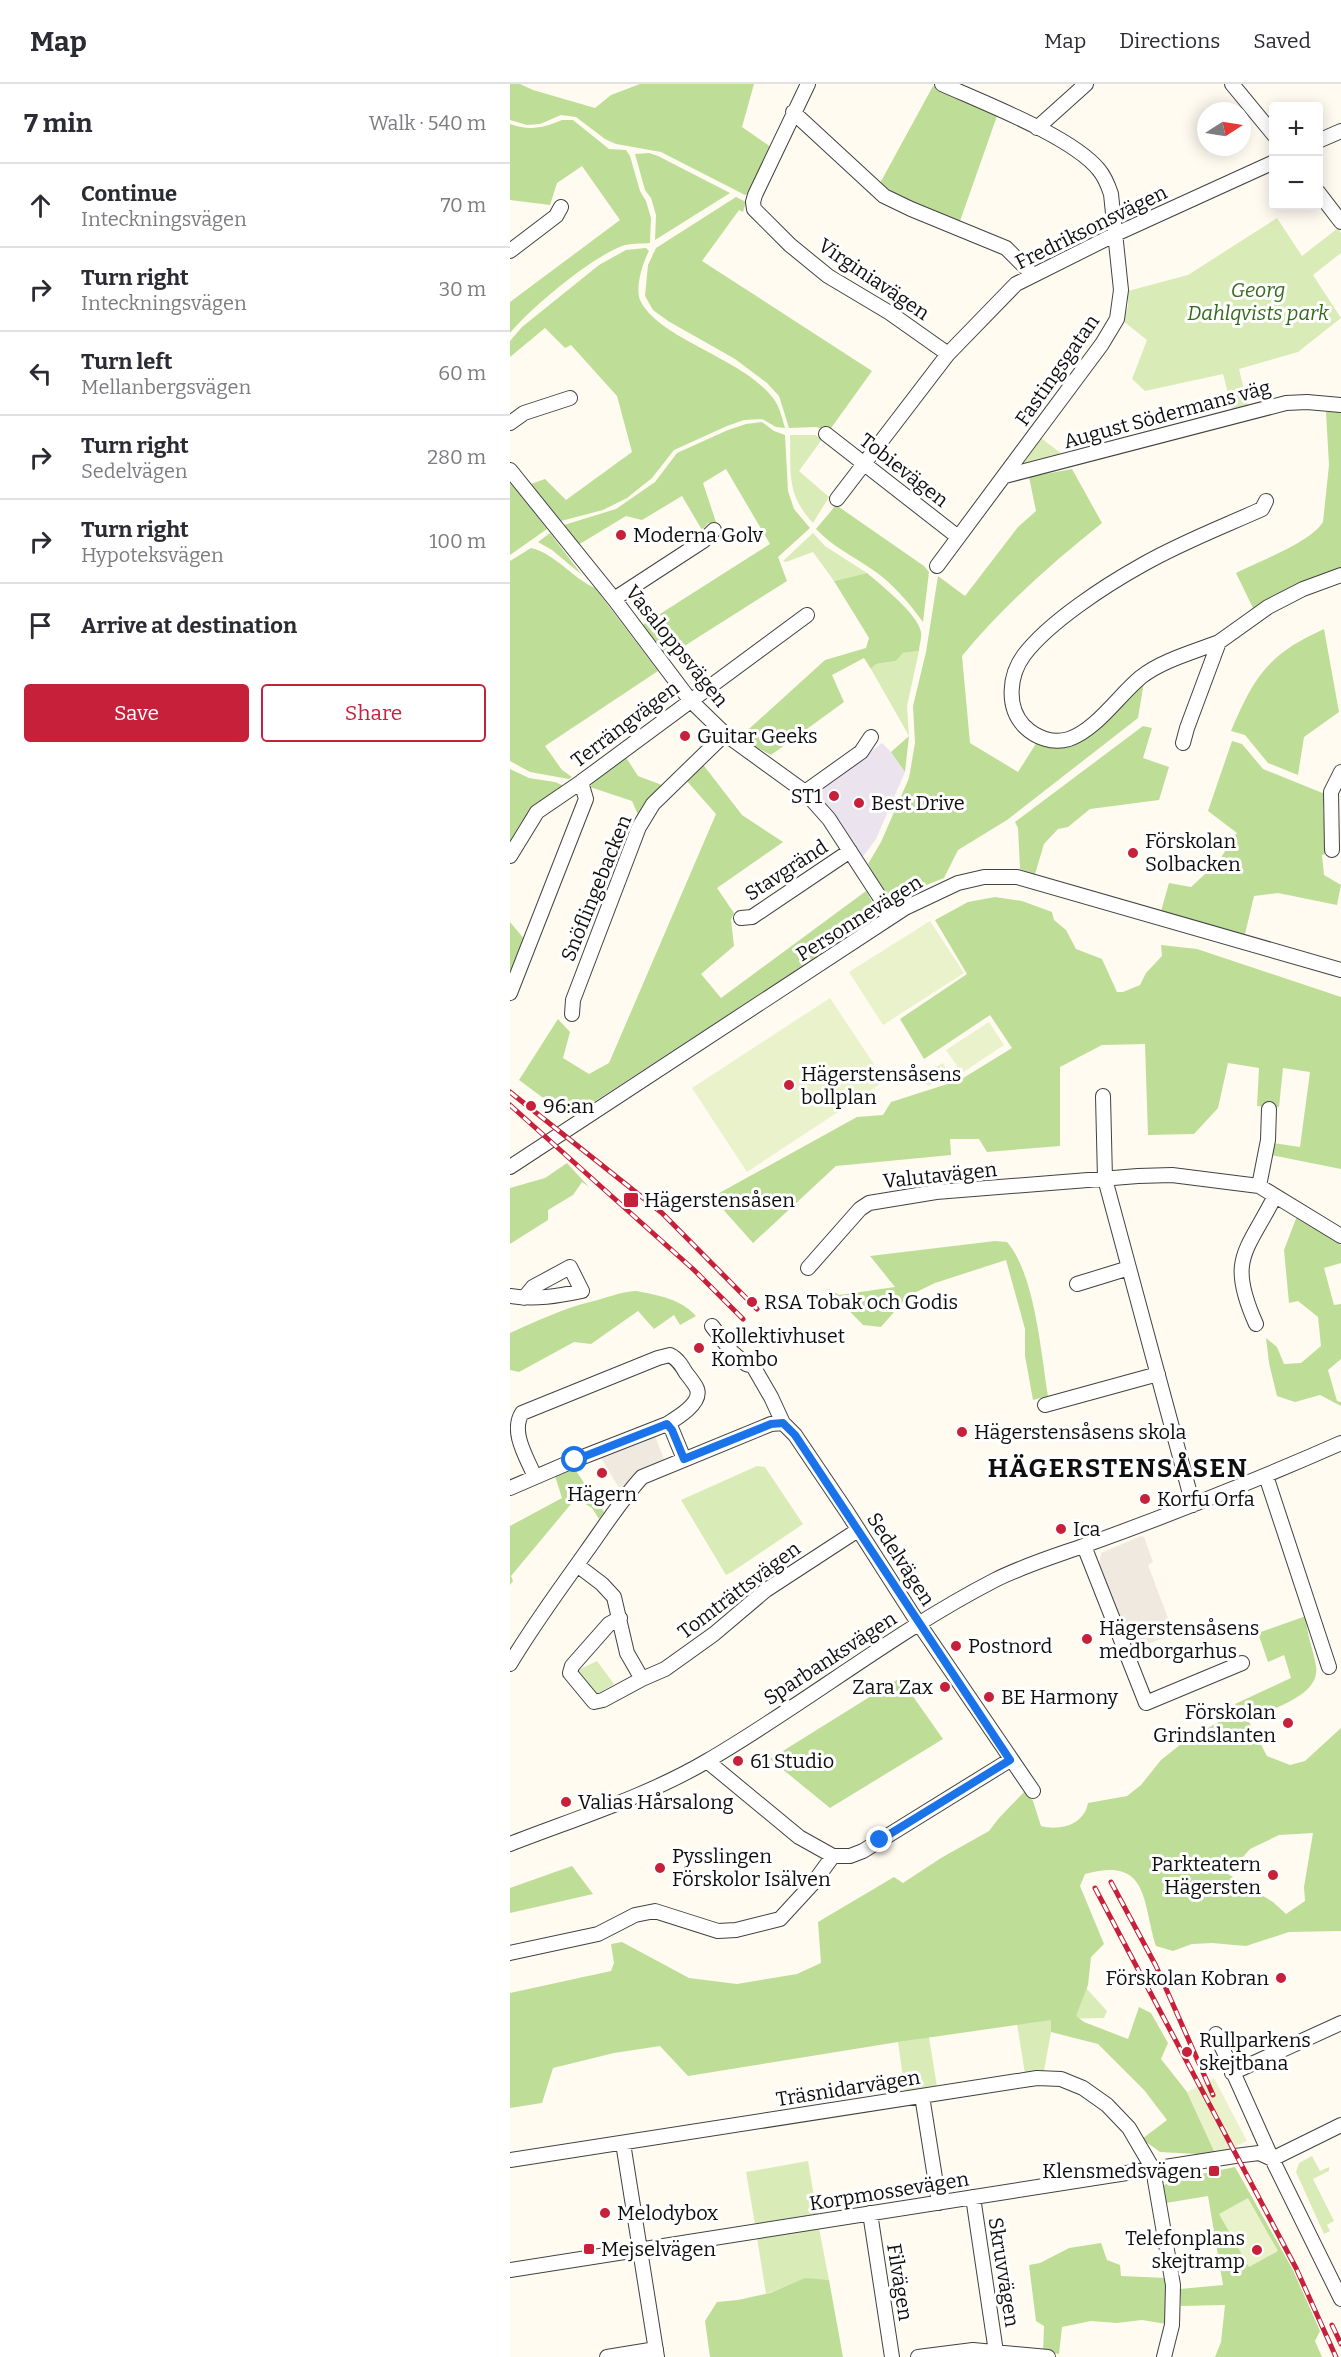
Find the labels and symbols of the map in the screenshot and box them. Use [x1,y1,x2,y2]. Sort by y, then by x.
north arrow [1197,102,1251,156]
street label: Fredriksonsvägen [1011,180,1171,274]
street label: Virginiavägen [814,233,934,325]
park label: Georg Dahlqvists park [1187,278,1329,325]
street label: Fastingsgatan [1010,310,1104,430]
street label: August Södermans väg [1061,375,1273,453]
street label: Tobievägen [855,428,953,512]
place label: Moderna Golv [633,523,764,547]
marker: Moderna Golv [614,528,628,542]
street label: Vasaloppsvägen [621,580,734,712]
street label: Terrängvägen [566,676,684,772]
place label: Guitar Geeks [697,724,818,748]
marker: Guitar Geeks [678,729,692,743]
place label: ST1 [791,784,822,808]
marker: ST1 [827,789,841,803]
place label: Best Drive [871,791,965,815]
marker: Best Drive [852,796,866,810]
street label: Snöflingebacken [556,811,636,965]
place label: Förskolan Solbacken [1145,829,1241,876]
street label: Stavgränd [740,834,832,906]
marker: Förskolan Solbacken [1126,846,1140,860]
street label: Personnevägen [792,870,927,966]
place label: Hägerstensåsens bollplan [801,1062,961,1109]
marker: Hägerstensåsens bollplan [782,1078,796,1092]
place label: 96:an [543,1094,595,1118]
marker: 96:an [524,1099,538,1113]
street label: Valutavägen [882,1157,998,1193]
place label: Hägerstensåsen [644,1188,795,1212]
marker: Hägerstensåsen [622,1191,640,1209]
place label: RSA Tobak och Godis [764,1290,958,1314]
marker: RSA Tobak och Godis [745,1295,759,1309]
place label: Kollektivhuset Kombo [711,1324,845,1371]
marker: Kollektivhuset Kombo [692,1341,706,1355]
place label: Hägerstensåsens skola [974,1420,1187,1444]
marker: Hägerstensåsens skola [955,1425,969,1439]
route start [561,1446,587,1472]
district label: HÄGERSTENSÅSEN [988,1452,1248,1484]
marker: Hägern [595,1466,609,1480]
place label: Hägern [567,1482,637,1506]
place label: Korfu Orfa [1157,1487,1255,1511]
marker: Korfu Orfa [1138,1492,1152,1506]
street label: Sedelvägen [862,1508,940,1610]
place label: Ica [1073,1517,1101,1541]
marker: Ica [1054,1522,1068,1536]
street label: Tomträttsvägen [673,1536,805,1644]
street label: Sparbanksvägen [759,1606,901,1710]
place label: Hägerstensåsens medborgarhus [1099,1616,1259,1663]
marker: Hägerstensåsens medborgarhus [1080,1632,1094,1646]
place label: Postnord [968,1634,1052,1658]
marker: Postnord [949,1639,963,1653]
place label: Zara Zax [852,1675,933,1699]
marker: Zara Zax [938,1680,952,1694]
place label: BE Harmony [1001,1685,1118,1709]
marker: BE Harmony [982,1690,996,1704]
place label: Förskolan Grindslanten [1153,1700,1276,1747]
marker: Förskolan Grindslanten [1281,1716,1295,1730]
place label: 61 Studio [750,1749,834,1773]
marker: 61 Studio [731,1754,745,1768]
place label: Valias Hårsalong [578,1790,734,1814]
marker: Valias Hårsalong [559,1795,573,1809]
route end [866,1826,892,1852]
place label: Pysslingen Förskolor Isälven [672,1844,831,1891]
place label: Parkteatern Hägersten [1151,1852,1261,1899]
marker: Pysslingen Förskolor Isälven [653,1861,667,1875]
marker: Parkteatern Hägersten [1266,1868,1280,1882]
place label: Förskolan Kobran [1106,1966,1269,1990]
marker: Förskolan Kobran [1274,1971,1288,1985]
place label: Rullparkens skejtbana [1199,2028,1311,2076]
marker: Rullparkens skejtbana [1180,2045,1194,2059]
street label: Träsnidarvägen [774,2065,922,2111]
place label: Klensmedsvägen [1042,2159,1202,2183]
marker: Klensmedsvägen [1207,2164,1221,2178]
street label: Korpmossevägen [808,2166,971,2215]
place label: Melodybox [617,2201,718,2225]
marker: Melodybox [598,2206,612,2220]
street label: Skruvvägen [984,2216,1025,2329]
place label: Telefonplans skejtramp [1125,2226,1245,2274]
place label: Mejselvägen [601,2237,716,2262]
marker: Mejselvägen [582,2242,596,2256]
street label: Filvägen [882,2242,918,2323]
marker: Telefonplans skejtramp [1250,2243,1264,2257]

